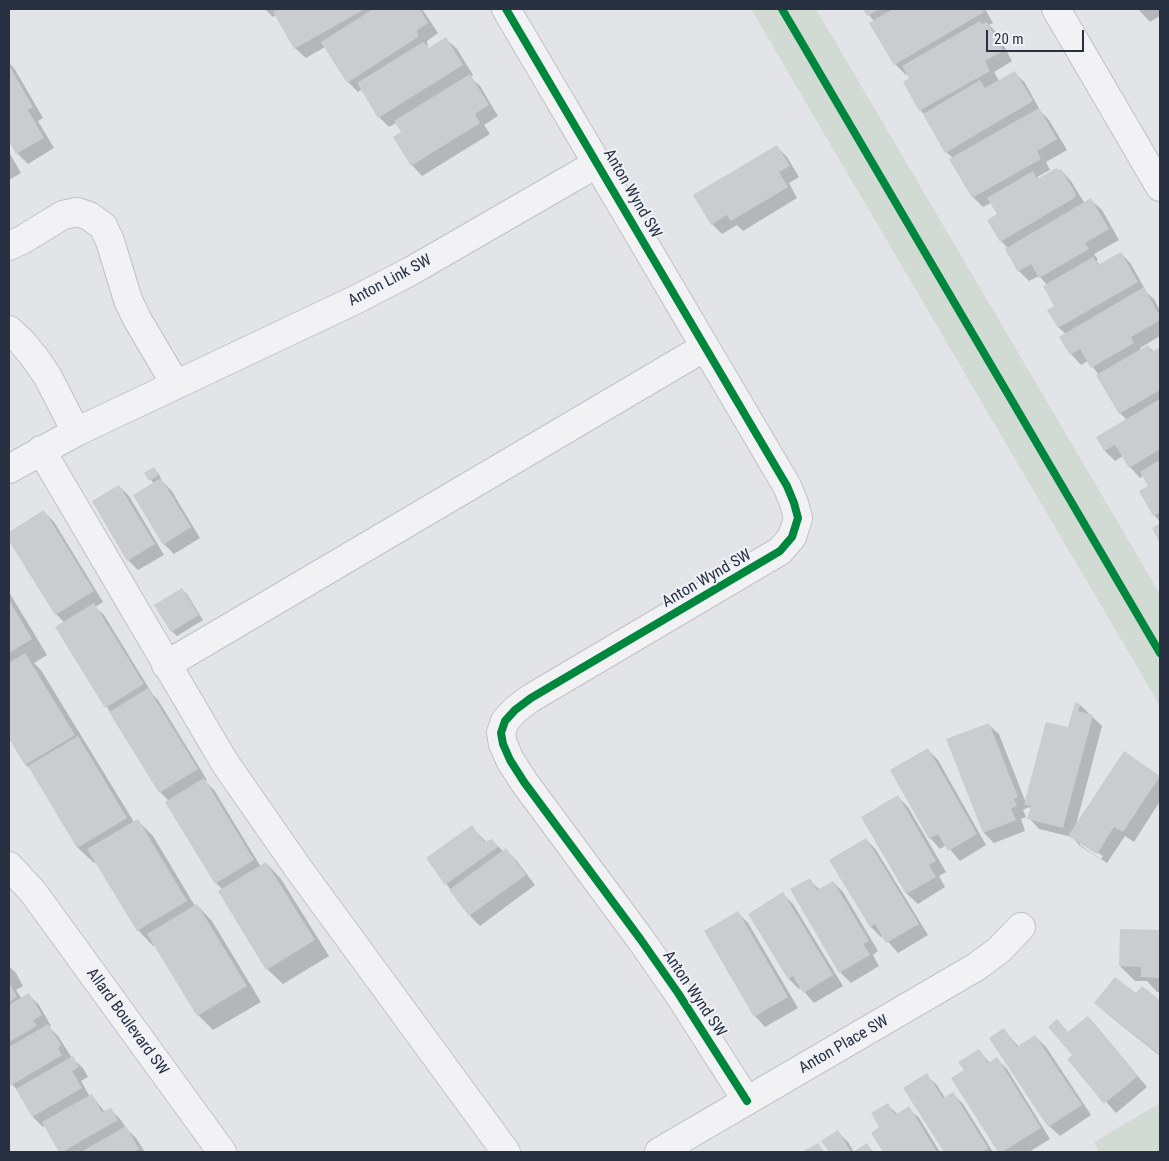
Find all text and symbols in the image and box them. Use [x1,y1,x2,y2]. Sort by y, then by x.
scale bar [989,20,1086,52]
text: 20 m [994,30,1024,48]
street label: Anton Wynd SW [599,146,665,242]
street label: Anton Link SW [345,251,435,311]
street label: Anton Wynd SW [659,546,755,612]
street label: Anton Wynd SW [658,947,730,1041]
street label: Allard Boulevard SW [82,965,172,1079]
street label: Anton Place SW [796,1012,892,1078]

